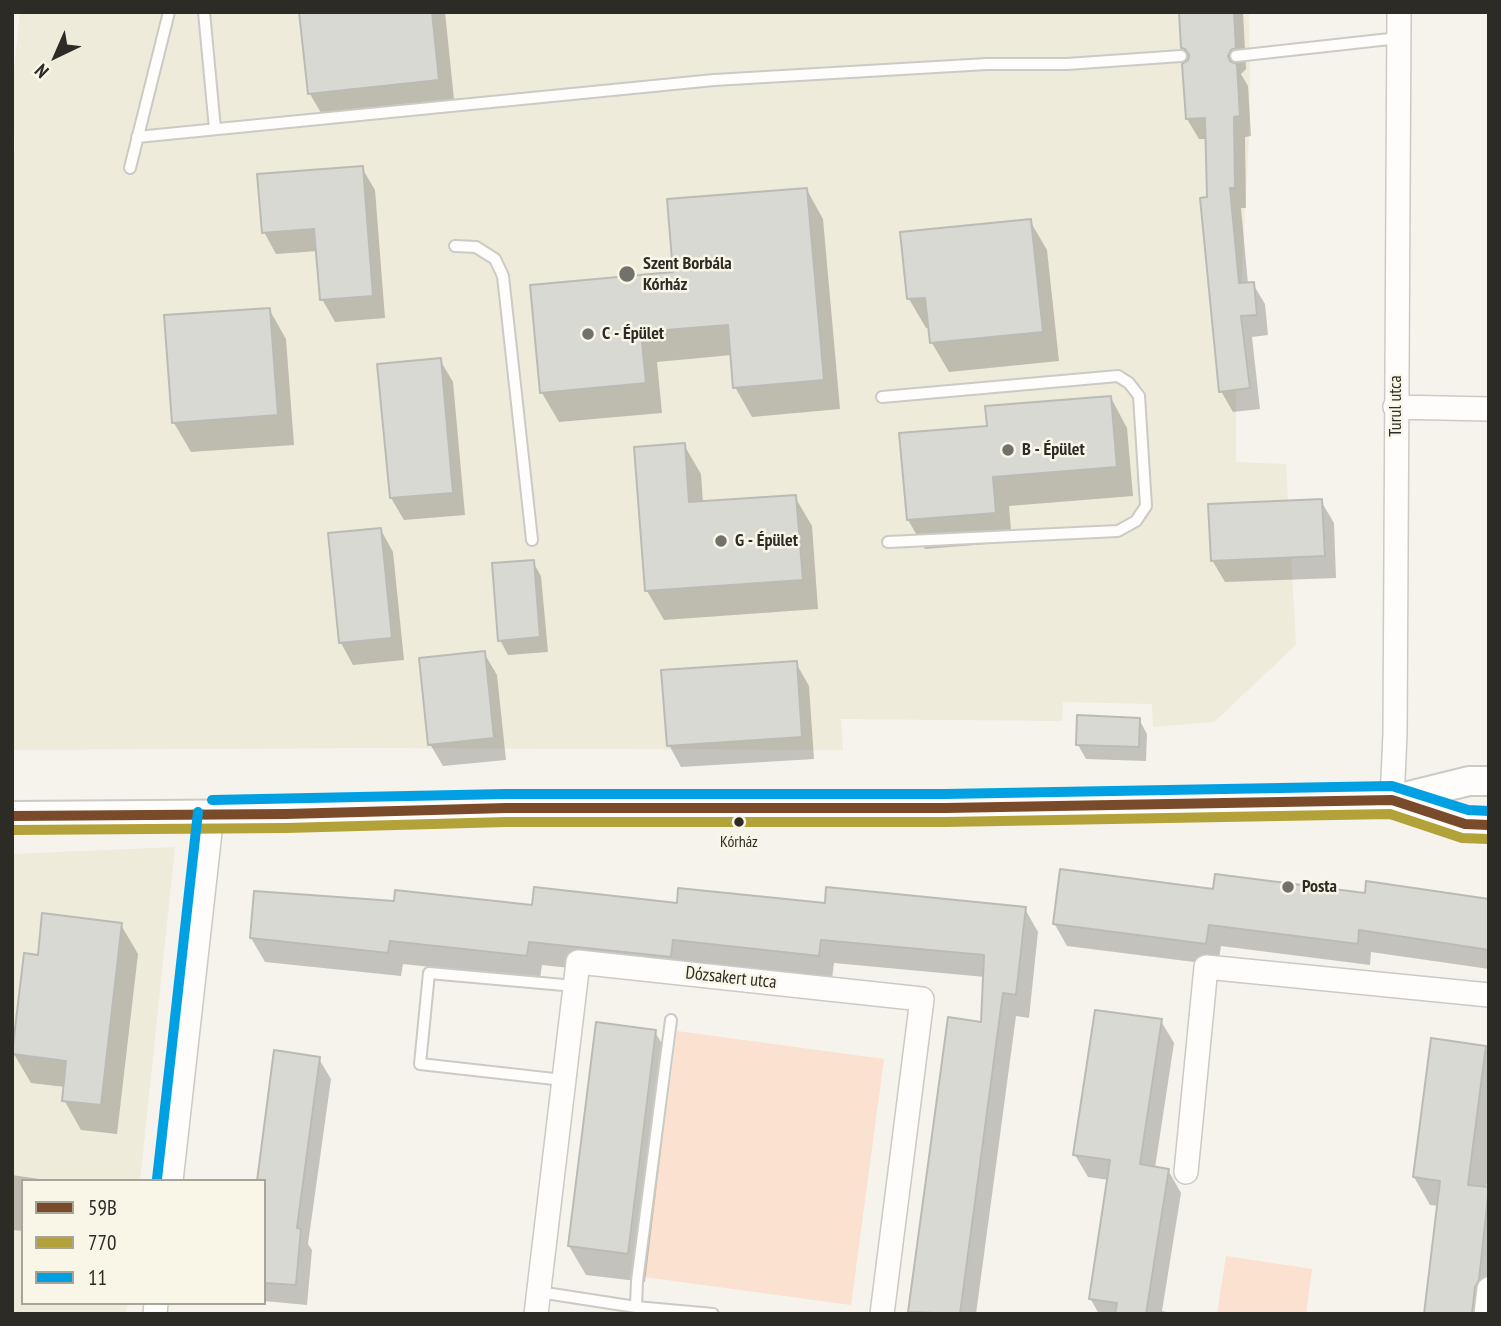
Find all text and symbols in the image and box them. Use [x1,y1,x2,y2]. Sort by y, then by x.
north arrow [21,21,91,91]
text: N [29,59,53,83]
place label: Szent Borbála Kórház [643,253,732,296]
marker: Szent Borbála Kórház [617,264,637,284]
place label: C - Épület [602,323,664,345]
marker: C - Épület [580,326,596,342]
street label: Turul utca [1385,375,1407,437]
place label: B - Épület [1022,439,1085,461]
marker: B - Épület [1000,442,1016,458]
place label: G - Épület [735,530,798,552]
marker: G - Épület [713,533,729,549]
marker: Kórház [732,815,746,829]
place label: Kórház [720,832,758,852]
place label: Posta [1302,876,1337,898]
marker: Posta [1280,879,1296,895]
street label: Dózsakert utca [684,962,778,994]
legend [21,1179,266,1305]
text: 59B [88,1194,117,1221]
text: 770 [88,1229,116,1256]
text: 11 [88,1264,107,1291]

